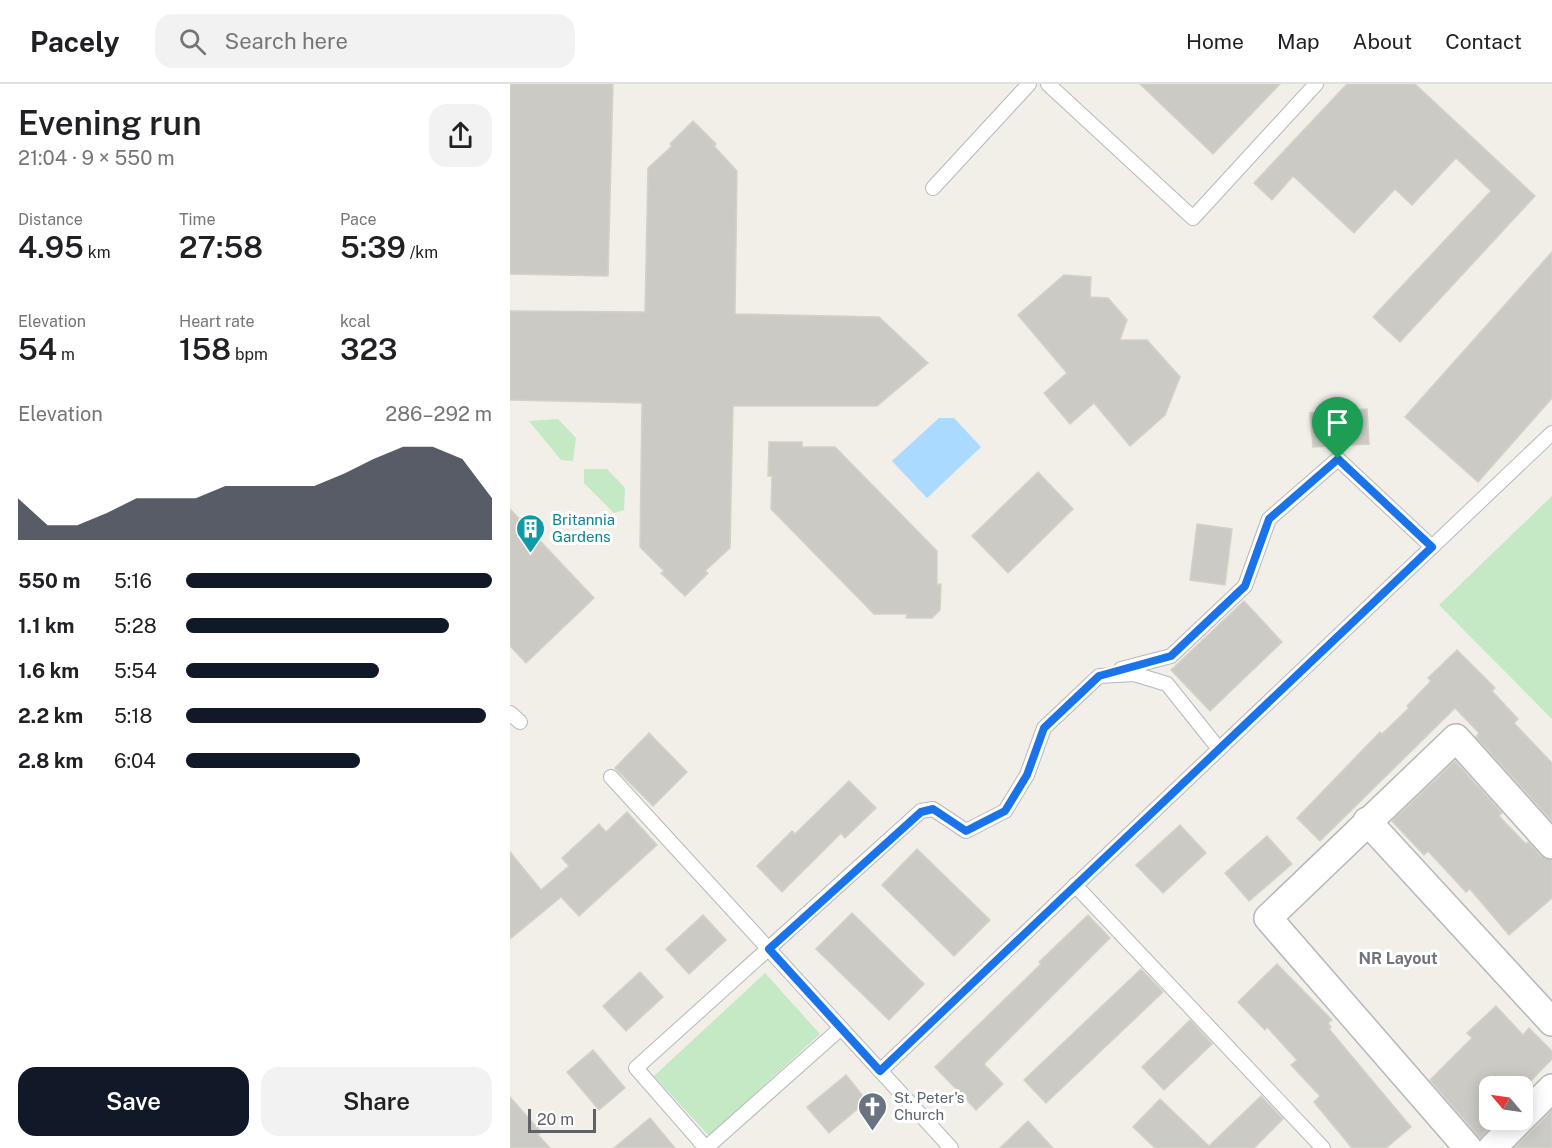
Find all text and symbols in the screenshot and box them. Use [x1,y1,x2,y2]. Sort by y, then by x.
search box [155,14,575,68]
text: Pacely [30,25,119,58]
icon: search [176,25,209,58]
text: Search here [224,28,348,54]
text: Home [1186,29,1244,54]
text: Map [1277,29,1320,54]
text: About [1353,29,1412,54]
text: Contact [1445,29,1522,54]
text: Evening run [18,104,201,142]
button: share [429,104,492,167]
text: 21:04 · 9 × 550 m [18,146,175,170]
text: Distance [18,210,83,229]
text: Time [179,210,215,229]
text: Pace [340,210,377,229]
text: 4.95 [18,229,84,265]
text: 27:58 [179,229,263,265]
text: 5:39 [340,229,406,265]
text: km [84,243,111,262]
text: /km [406,243,438,262]
text: Elevation [18,312,86,331]
text: Heart rate [179,312,255,331]
text: kcal [340,312,371,331]
text: 54 [18,331,57,367]
text: 158 [179,331,231,367]
text: 323 [340,331,397,367]
text: m [57,345,75,364]
text: bpm [231,345,268,364]
pin [1312,397,1363,459]
text: Elevation [18,402,103,426]
text: 286–292 m [385,402,492,426]
icon: arrive [1321,406,1354,439]
place label: Britannia Gardens [552,511,615,545]
building icon: Britannia Gardens [515,512,547,554]
text: 550 m [18,569,80,593]
text: 5:16 [114,569,152,593]
text: 1.1 km [18,614,75,638]
text: 5:28 [114,614,157,638]
text: 1.6 km [18,659,79,683]
text: 5:54 [114,659,157,683]
text: 2.2 km [18,704,83,728]
text: 5:18 [114,704,152,728]
text: 2.8 km [18,749,84,773]
text: 6:04 [114,749,156,773]
district label: NR Layout [1358,949,1438,968]
button: Save [18,1067,249,1136]
button: Share [261,1067,492,1136]
north arrow [1479,1076,1533,1130]
map controls [1479,1076,1533,1130]
place label: St. Peter's Church [894,1089,964,1123]
church icon: St. Peter's Church [857,1090,889,1132]
scale bar [528,1106,596,1134]
text: 20 m [537,1110,574,1129]

